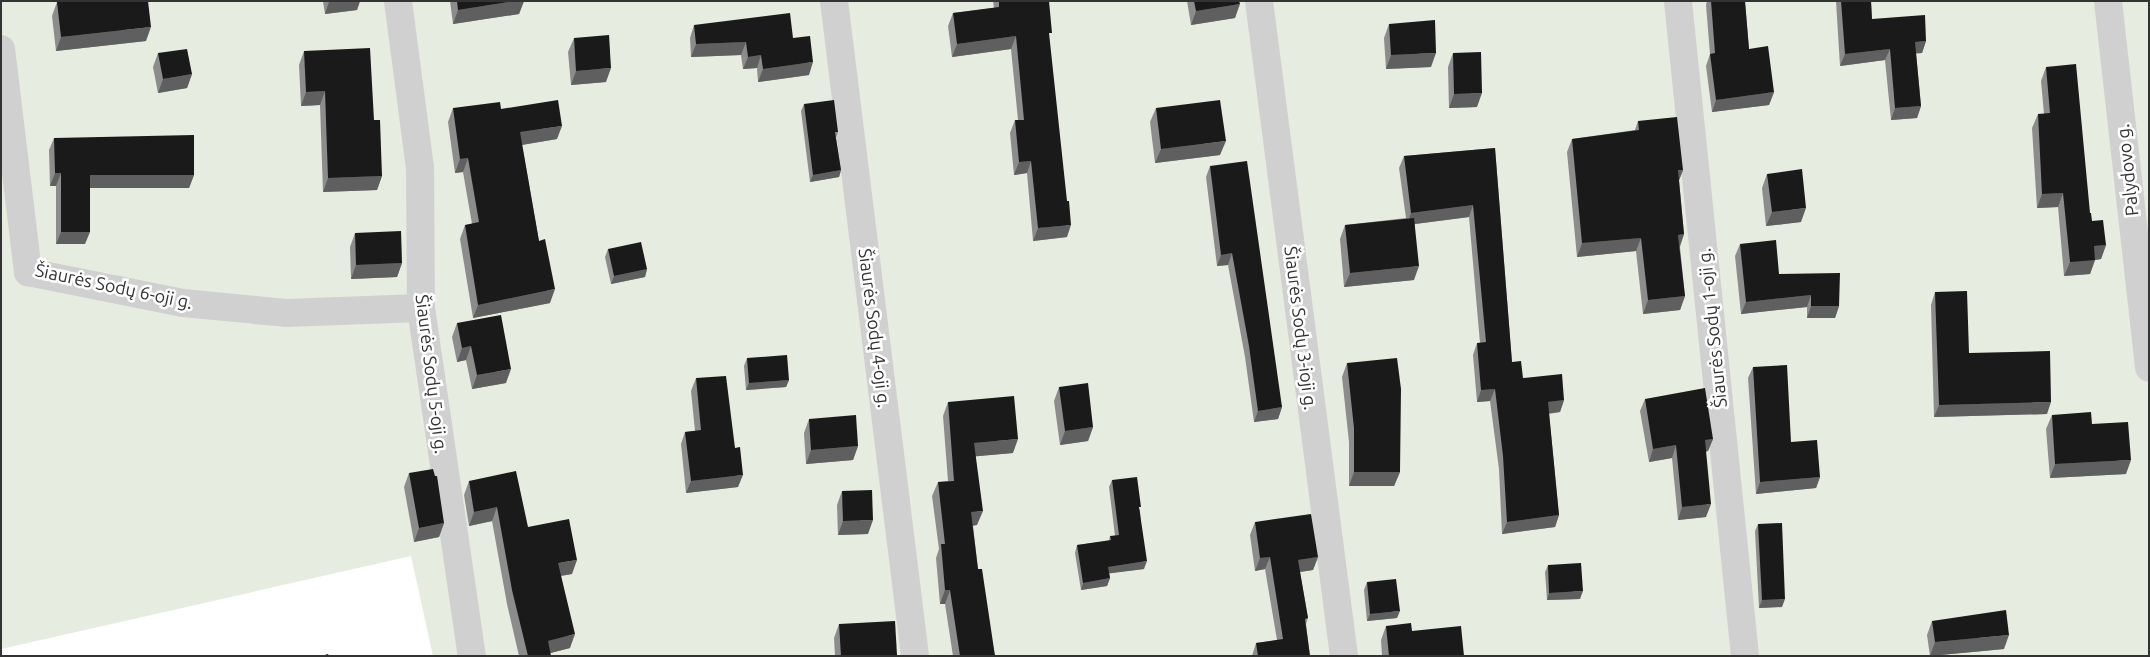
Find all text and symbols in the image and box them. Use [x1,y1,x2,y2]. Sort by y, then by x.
street label: Palydovo g. [2111,123,2143,217]
street label: Šiaurės Sodų 3-ioji g. [1280,245,1322,411]
street label: Šiaurės Sodų 4-oji g. [855,247,895,409]
street label: Šiaurės Sodų 1-oji g. [1693,247,1731,409]
street label: Šiaurės Sodų 6-oji g. [33,259,195,313]
street label: Šiaurės Sodų 5-oji g. [412,293,452,455]

